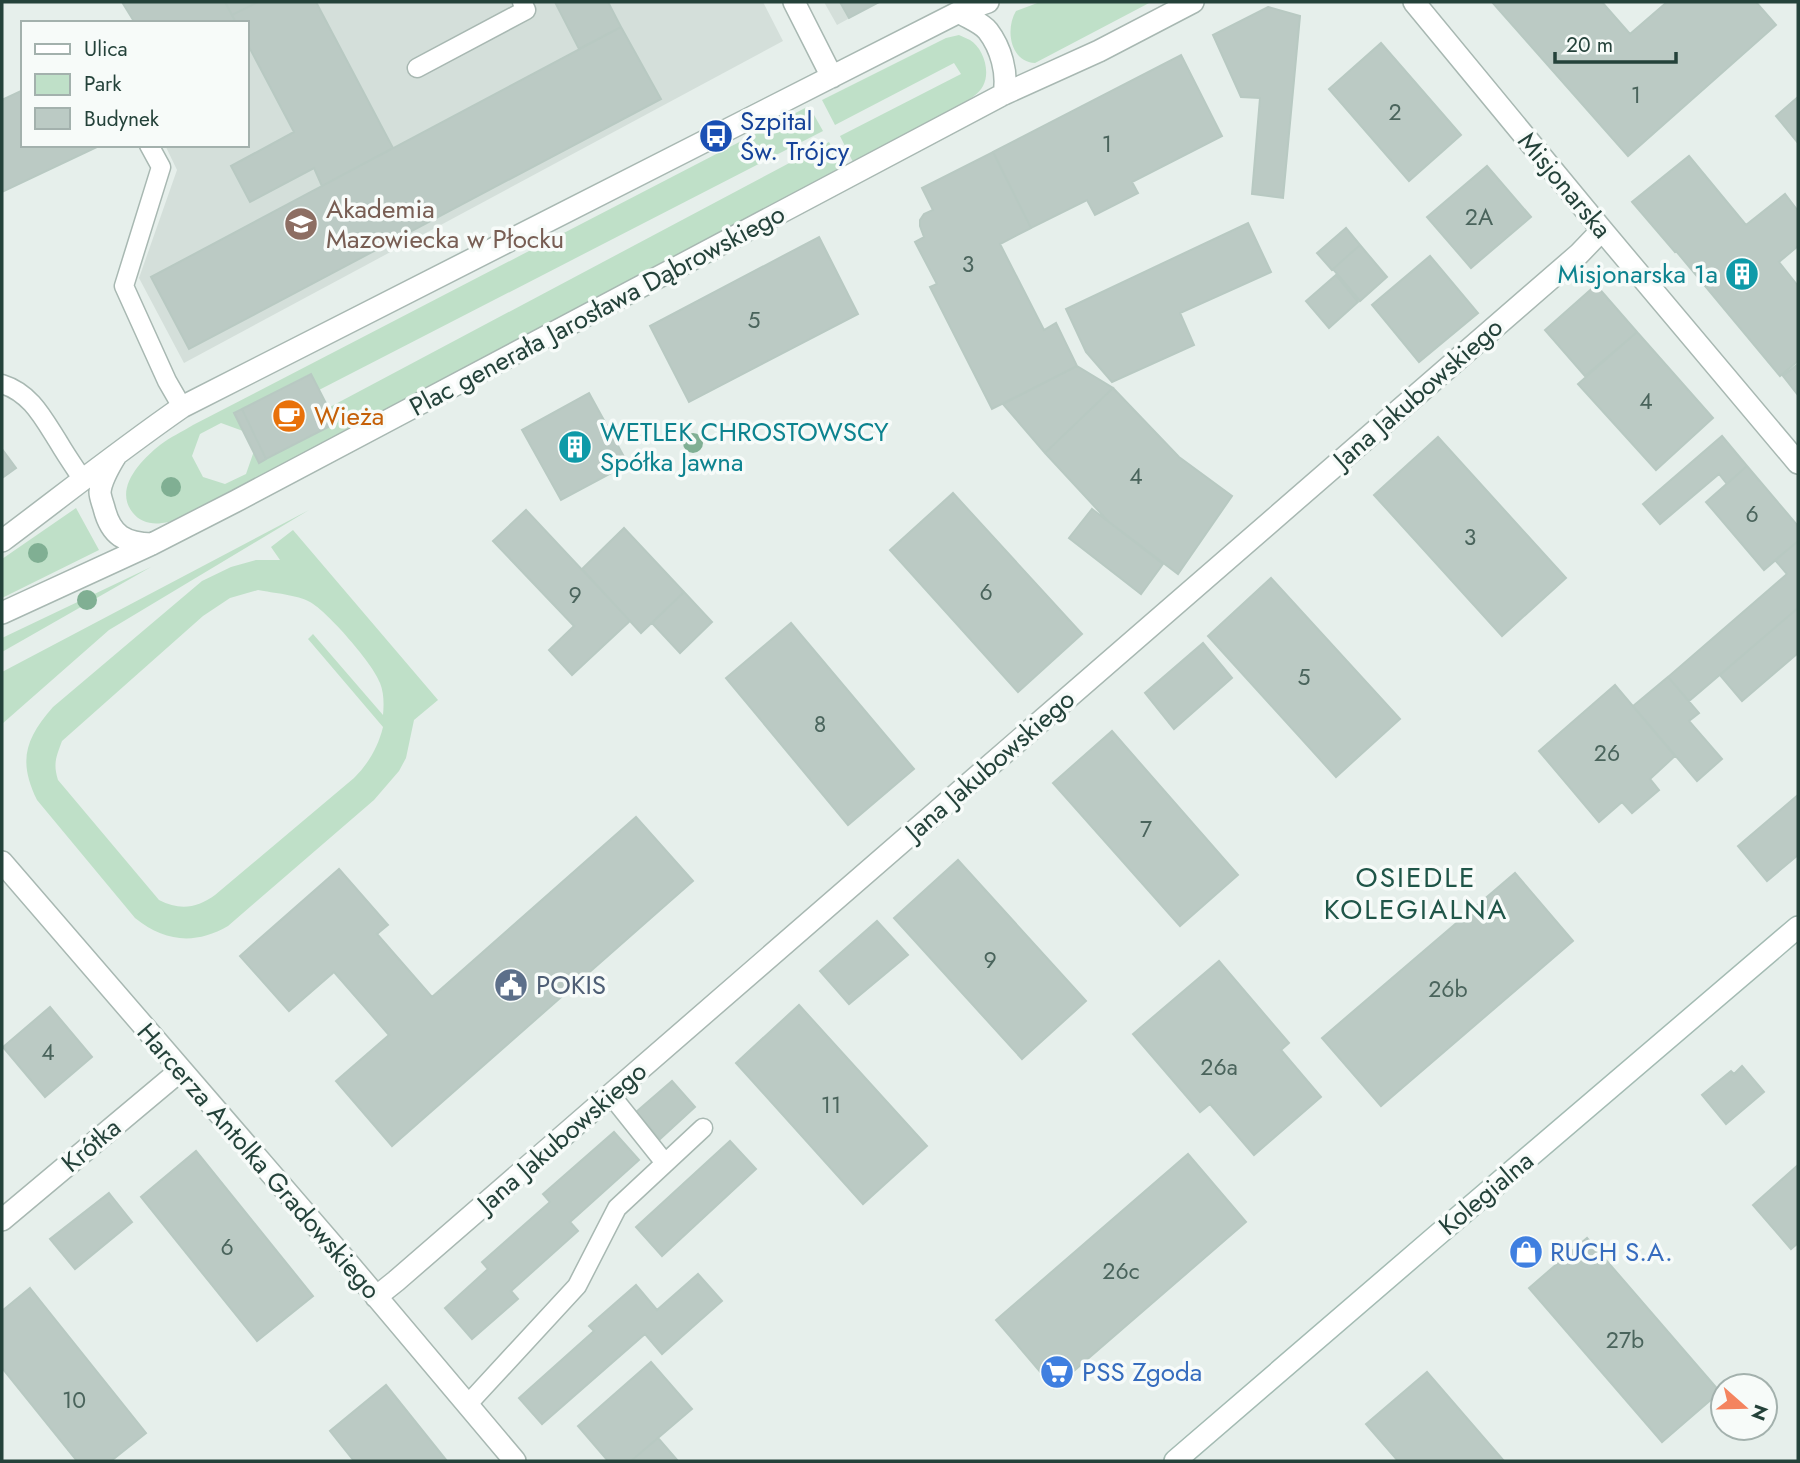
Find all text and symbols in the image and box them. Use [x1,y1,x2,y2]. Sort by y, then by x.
legend [21,21,248,147]
scale bar [1555,21,1676,65]
text: 20 m [1566,30,1613,60]
text: Ulica [84,34,128,64]
text: Park [84,69,122,99]
house number: 1 [1631,78,1641,112]
house number: 2 [1388,95,1402,129]
place label: Szpital Św. Trójcy [740,102,850,170]
text: Budynek [84,104,160,134]
bus stop icon: Szpital Św. Trójcy [697,117,735,155]
street label: Misjonarska [1509,124,1621,246]
house number: 1 [1102,127,1112,161]
place label: Akademia Mazowiecka w Płocku [326,190,564,258]
street label: Plac generała Jarosława Dąbrowskiego [402,195,792,425]
house number: 2A [1465,200,1494,234]
school or university icon: Akademia Mazowiecka w Płocku [282,205,320,243]
house number: 3 [962,247,974,281]
place label: Misjonarska 1a [1558,255,1718,293]
building icon: Misjonarska 1a [1723,255,1761,293]
house number: 5 [748,303,761,337]
street label: Jana Jakubowskiego [1323,309,1511,479]
house number: 4 [1639,384,1653,418]
cafe icon: Wieża [270,397,308,435]
place label: Wieża [314,397,384,435]
place label: WETLEK CHROSTOWSCY Spółka Jawna [600,413,889,481]
building icon: WETLEK CHROSTOWSCY Spółka Jawna [556,428,594,466]
house number: 4 [1129,459,1143,493]
house number: 6 [1745,497,1759,531]
house number: 3 [1464,520,1476,554]
house number: 6 [979,575,993,609]
house number: 9 [568,578,582,612]
house number: 5 [1298,660,1311,694]
street label: Jana Jakubowskiego [895,681,1083,851]
house number: 8 [814,707,826,741]
house number: 26 [1594,736,1620,770]
house number: 7 [1140,812,1152,846]
district label: OSIEDLE KOLEGIALNA [1324,857,1508,930]
house number: 9 [983,943,997,977]
public building icon: POKIS [492,966,530,1004]
place label: POKIS [536,966,606,1004]
house number: 26b [1428,972,1468,1006]
street label: Harcerza Antolka Gradowskiego [128,1014,390,1308]
house number: 4 [41,1035,55,1069]
house number: 26a [1200,1050,1238,1084]
street label: Jana Jakubowskiego [467,1053,655,1223]
house number: 11 [821,1088,841,1122]
street label: Krótka [53,1109,129,1181]
street label: Kolegialna [1430,1142,1542,1244]
house number: 6 [220,1230,234,1264]
shop icon: RUCH S.A. [1507,1233,1545,1271]
place label: RUCH S.A. [1550,1233,1673,1271]
house number: 26c [1102,1254,1140,1288]
house number: 27b [1606,1323,1644,1357]
supermarket icon: PSS Zgoda [1038,1353,1076,1391]
place label: PSS Zgoda [1082,1353,1202,1391]
north arrow [1709,1372,1779,1442]
house number: 10 [62,1383,86,1417]
text: N [1744,1401,1775,1424]

